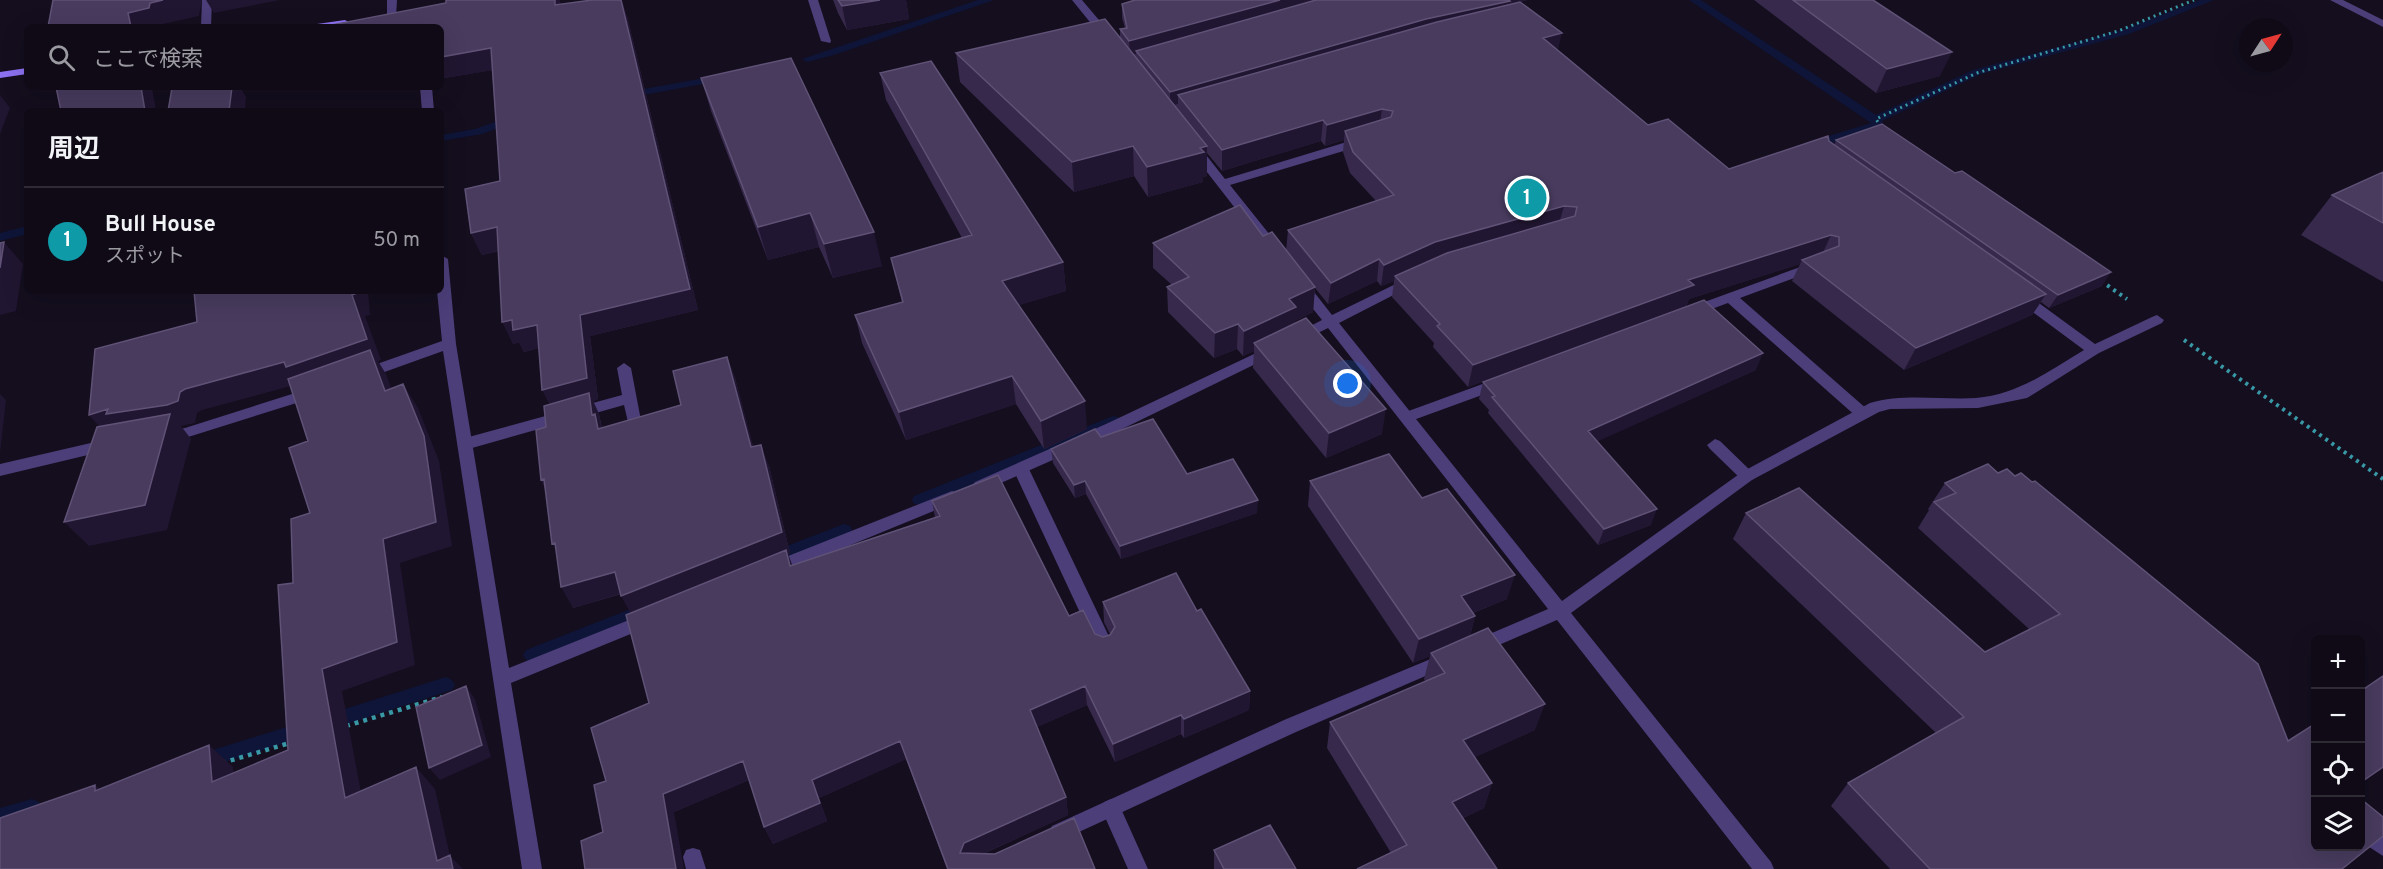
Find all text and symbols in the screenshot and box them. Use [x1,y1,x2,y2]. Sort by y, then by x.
north arrow [2239,18,2293,72]
search box [24,24,444,90]
icon: search [45,41,78,74]
text: ここで検索 [93,47,203,74]
text: 周辺 [48,134,100,167]
pin: 1 [1508,176,1546,220]
text: Bull House [105,212,216,239]
text: 1 [64,228,72,254]
text: 50 m [373,228,420,254]
text: スポット [105,244,185,270]
your location [1333,369,1362,398]
map controls [2311,635,2365,851]
button: + [2311,635,2365,689]
button: − [2311,689,2365,743]
button: locate [2311,743,2365,797]
button: layers [2311,797,2365,851]

